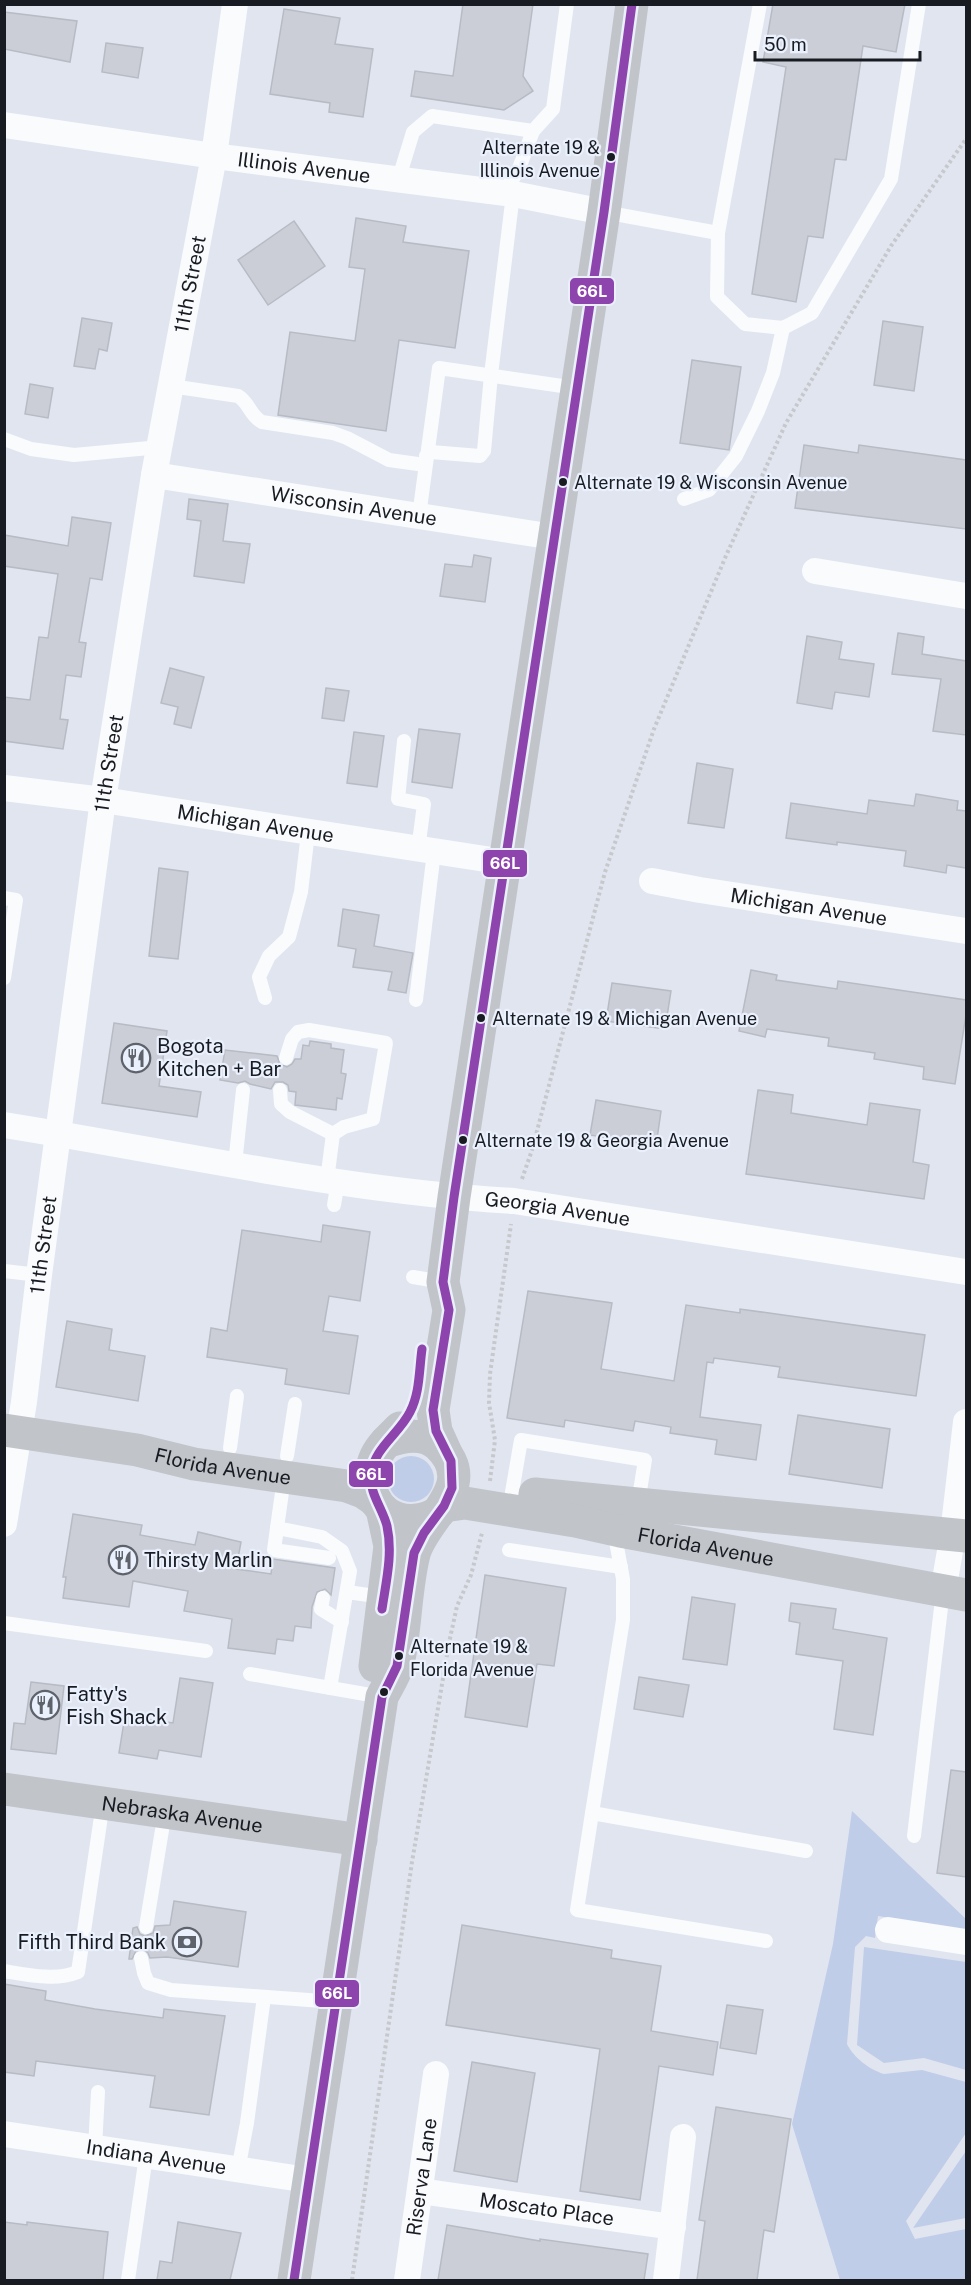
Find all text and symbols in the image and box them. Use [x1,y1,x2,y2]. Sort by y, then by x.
scale bar [755,24,920,62]
text: 50 m [764,34,807,55]
place label: Alternate 19 & Illinois Avenue [480,137,600,181]
street label: Illinois Avenue [236,147,372,188]
marker: Alternate 19 & Illinois Avenue [605,151,617,163]
street label: 11th Street [169,233,211,335]
line badge: 66L [569,277,615,305]
text: 66L [577,282,607,301]
place label: Alternate 19 & Wisconsin Avenue [574,472,848,493]
marker: Alternate 19 & Wisconsin Avenue [557,476,569,488]
street label: Wisconsin Avenue [269,481,439,531]
street label: 11th Street [89,713,128,814]
street label: Michigan Avenue [175,800,336,847]
line badge: 66L [482,849,528,878]
text: 66L [490,854,520,873]
street label: Michigan Avenue [729,883,889,931]
place label: Alternate 19 & Michigan Avenue [492,1008,757,1029]
marker: Alternate 19 & Michigan Avenue [475,1012,487,1024]
place label: Bogota Kitchen + Bar [157,1034,282,1081]
restaurant icon: Bogota Kitchen + Bar [120,1042,152,1074]
place label: Alternate 19 & Georgia Avenue [474,1130,729,1151]
marker: Alternate 19 & Georgia Avenue [457,1134,469,1146]
street label: Georgia Avenue [484,1187,632,1231]
street label: 11th Street [25,1194,62,1295]
street label: Florida Avenue [152,1443,293,1490]
line badge: 66L [348,1460,394,1488]
text: 66L [356,1465,386,1484]
street label: Florida Avenue [636,1522,776,1571]
restaurant icon: Thirsty Marlin [107,1544,139,1576]
place label: Thirsty Marlin [144,1548,273,1572]
place label: Alternate 19 & Florida Avenue [410,1636,534,1680]
marker: Alternate 19 & Florida Avenue [393,1650,405,1662]
place label: Fatty's Fish Shack [66,1682,167,1729]
unlabelled marker [378,1686,390,1698]
restaurant icon: Fatty's Fish Shack [29,1689,61,1721]
street label: Nebraska Avenue [100,1791,264,1838]
bank icon: Fifth Third Bank [171,1926,203,1958]
place label: Fifth Third Bank [18,1930,166,1954]
line badge: 66L [314,1979,360,2008]
text: 66L [322,1984,352,2003]
street label: Riserva Lane [401,2116,442,2238]
street label: Indiana Avenue [85,2135,228,2179]
street label: Moscato Place [478,2188,616,2230]

